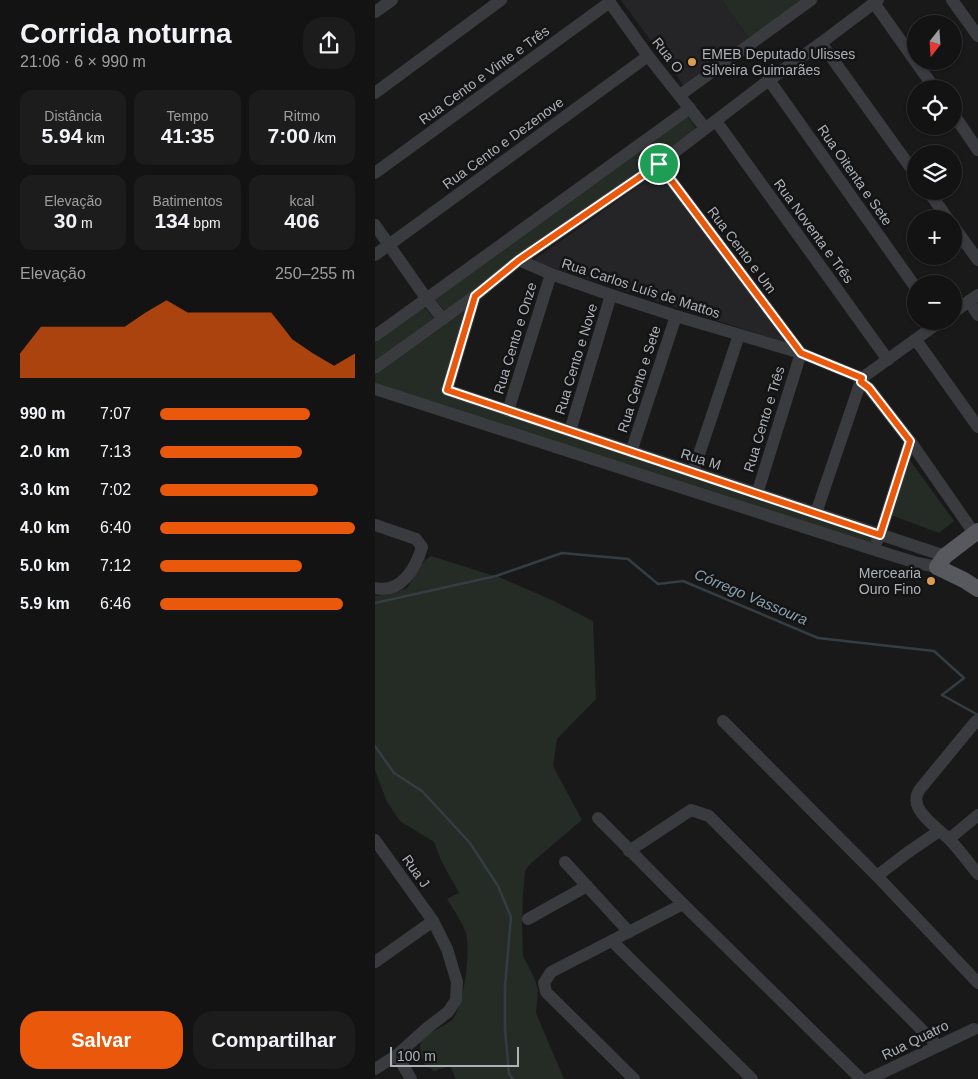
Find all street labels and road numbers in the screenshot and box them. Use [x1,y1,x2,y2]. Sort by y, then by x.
street label: Rua Cento e Vinte e Três [416,22,552,128]
street label: Rua O [649,34,687,76]
street label: Rua Cento e Dezenove [439,94,567,192]
street label: Rua Oitenta e Sete [814,122,896,229]
street label: Rua Noventa e Três [771,176,857,286]
street label: Rua Cento e Um [704,204,780,296]
street label: Rua Carlos Luís de Mattos [560,255,722,321]
street label: Rua Cento e Onze [490,280,540,396]
street label: Rua Cento e Nove [552,301,601,416]
street label: Rua Cento e Sete [614,323,664,434]
street label: Rua Cento e Três [740,364,788,474]
street label: Rua M [679,445,723,473]
street label: Rua J [399,851,433,891]
street label: Rua Quatro [879,1017,951,1063]

